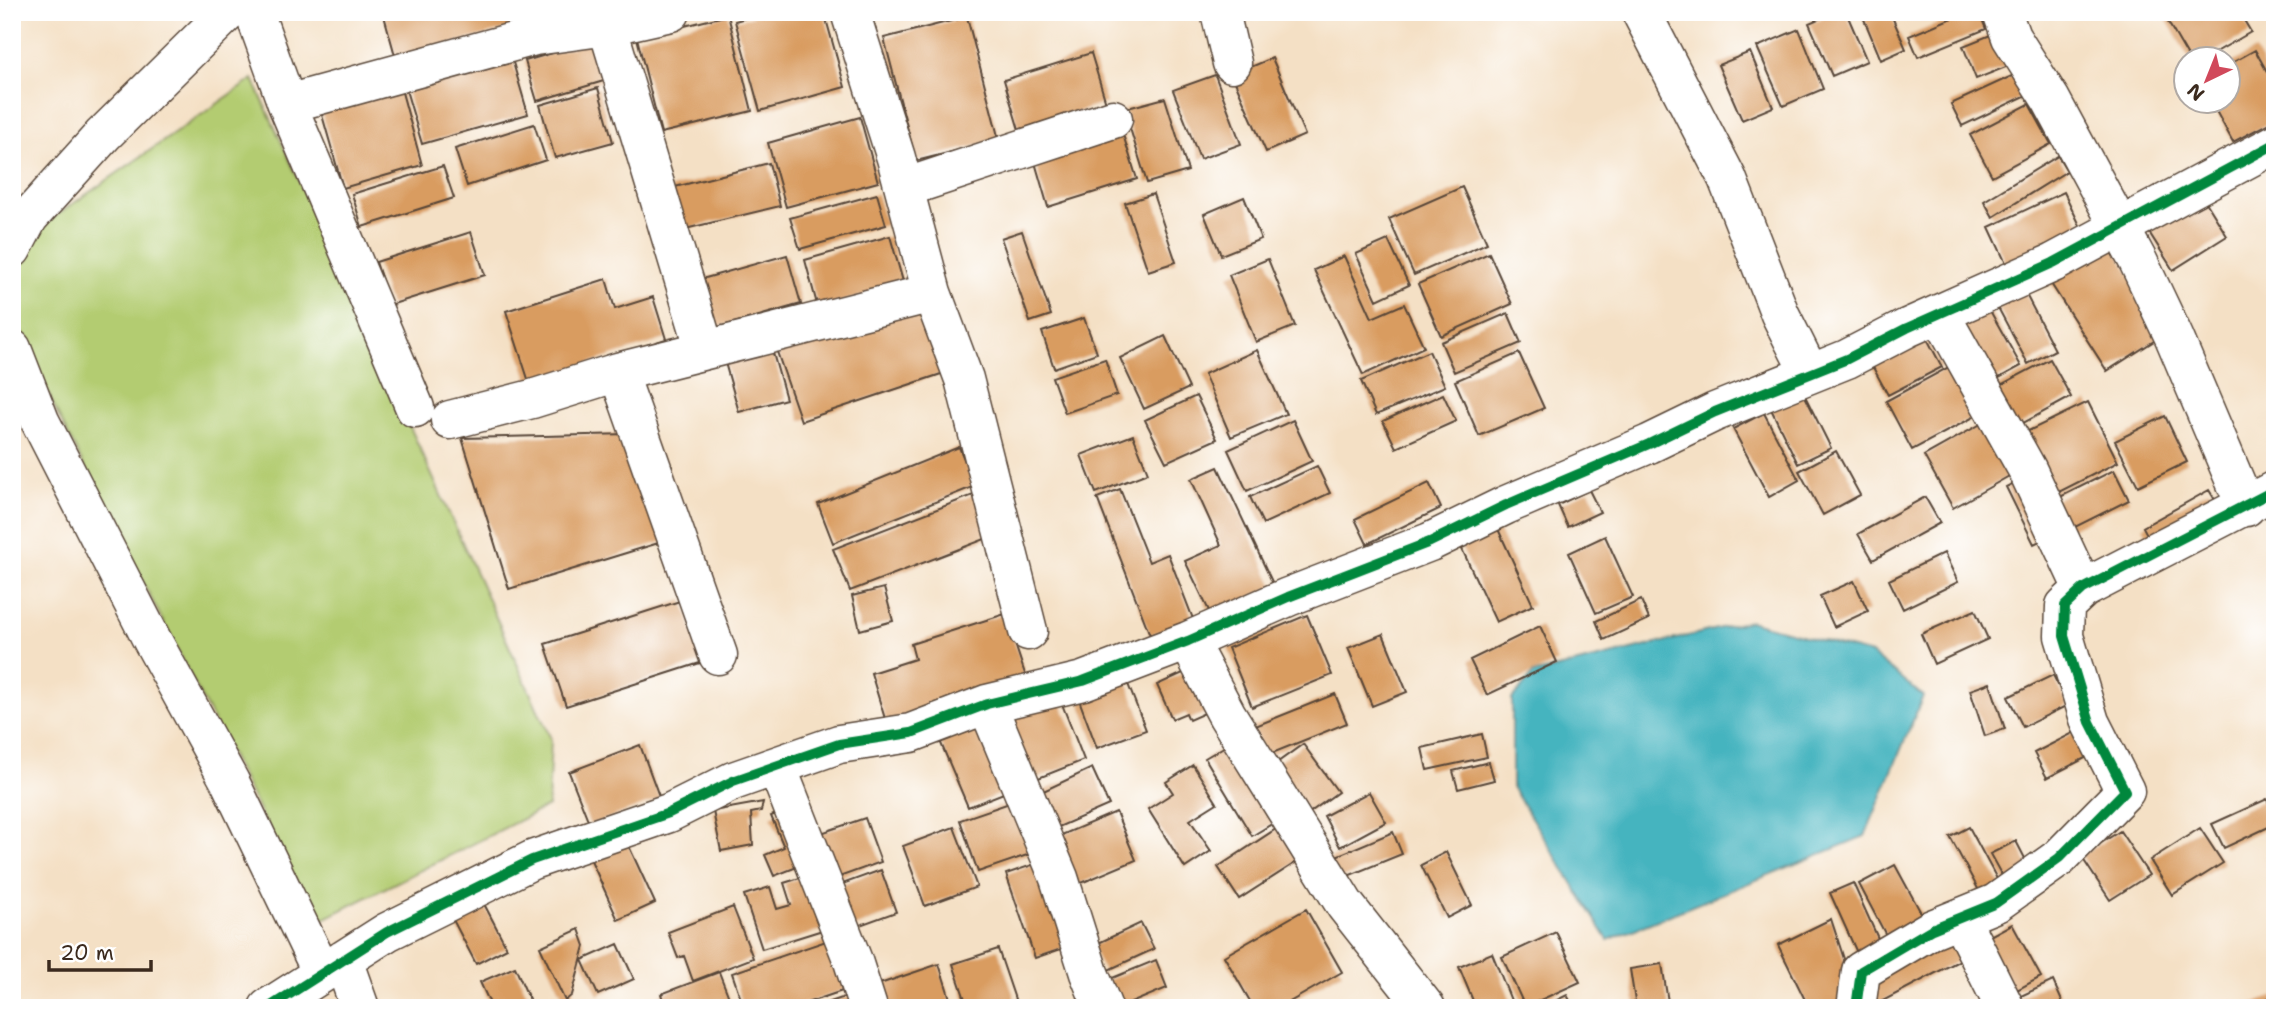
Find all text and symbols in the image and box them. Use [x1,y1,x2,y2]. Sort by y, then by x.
north arrow [2172,46,2242,116]
text: N [2182,78,2210,106]
scale bar [49,929,150,973]
text: 20 m [60,939,114,967]

